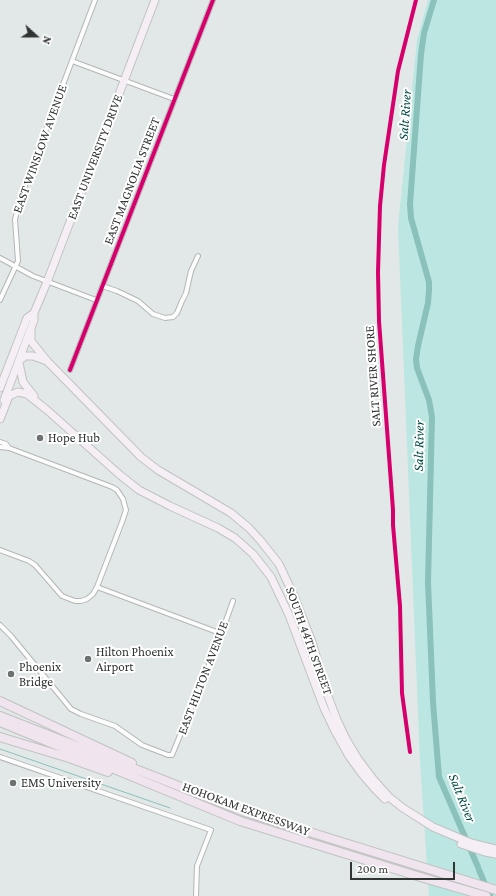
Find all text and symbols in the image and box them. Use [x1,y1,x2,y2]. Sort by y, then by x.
north arrow [16,16,56,56]
text: N [40,35,54,46]
street label: EAST WINSLOW AVENUE [10,83,70,215]
water label: Salt River [395,89,415,141]
street label: EAST UNIVERSITY DRIVE [64,92,126,222]
street label: EAST MAGNOLIA STREET [100,115,164,247]
street label: SALT RIVER SHORE [362,325,384,427]
water label: Salt River [410,420,428,472]
place label: Hope Hub [48,430,100,446]
marker: Hope Hub [35,433,45,443]
street label: SOUTH 44TH STREET [282,585,336,697]
street label: EAST HILTON AVENUE [174,619,232,737]
place label: Hilton Phoenix Airport [96,644,174,675]
marker: Hilton Phoenix Airport [83,654,93,664]
place label: Phoenix Bridge [19,659,61,690]
marker: Phoenix Bridge [6,669,16,679]
water label: Salt River [445,771,479,825]
place label: EMS University [21,775,101,791]
marker: EMS University [8,778,18,788]
street label: HOHOKAM EXPRESSWAY [180,779,312,839]
scale bar [352,854,457,880]
text: 200 m [357,862,388,876]

